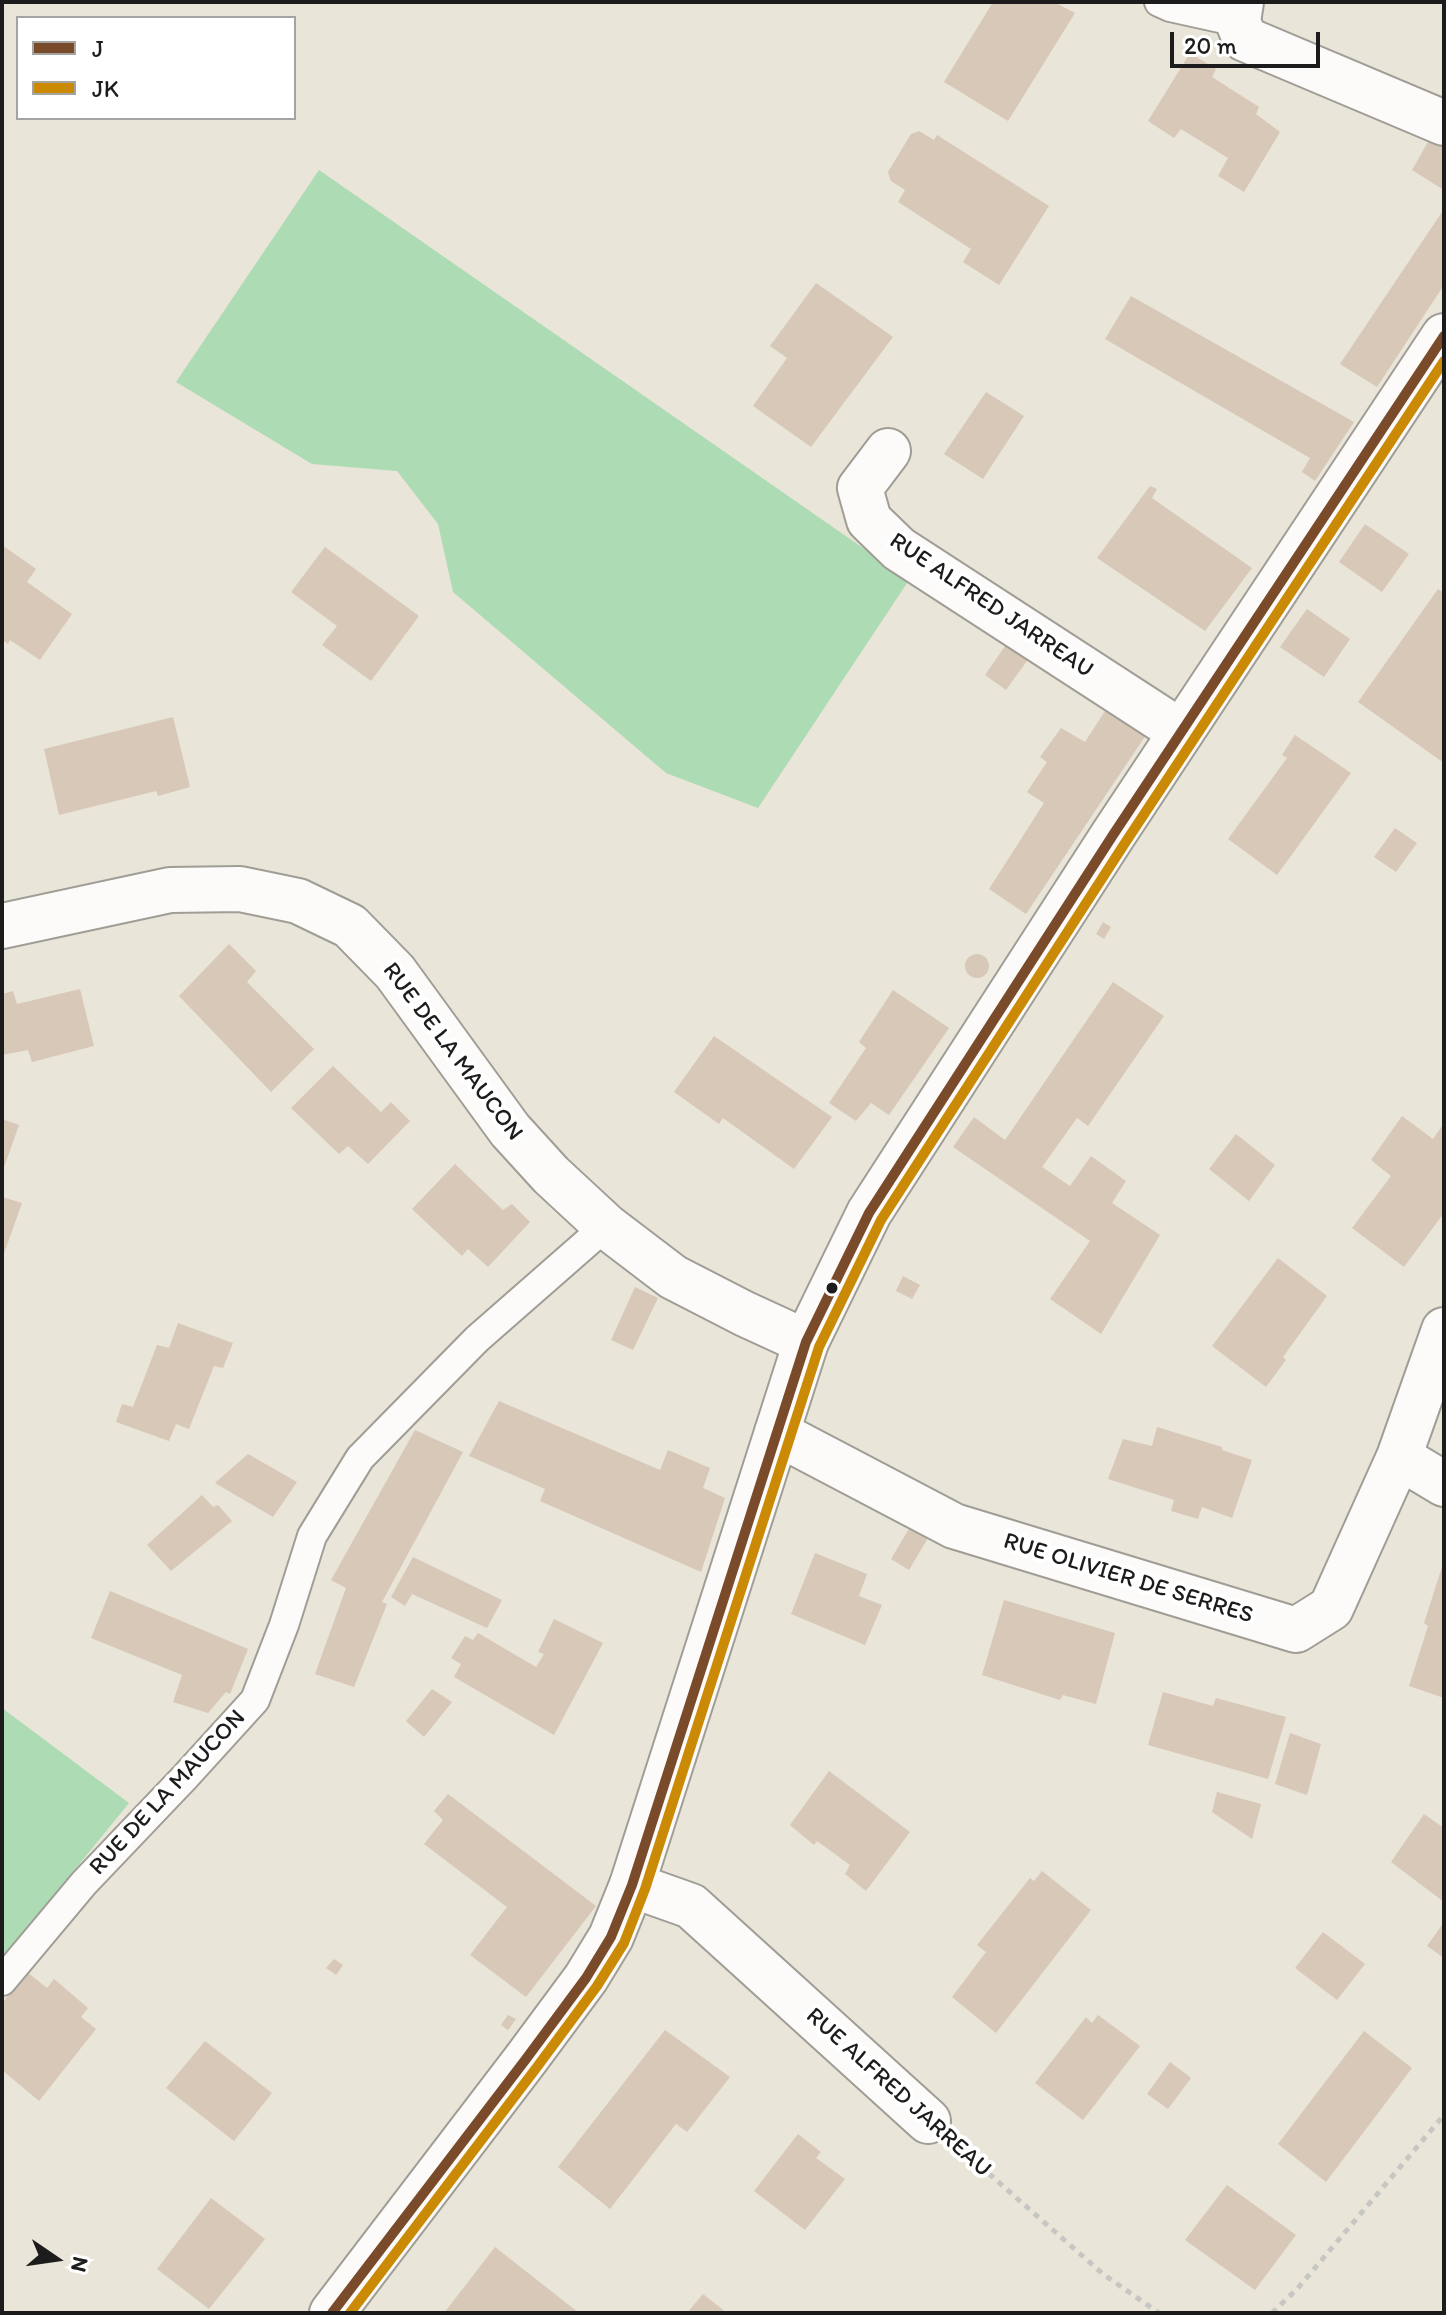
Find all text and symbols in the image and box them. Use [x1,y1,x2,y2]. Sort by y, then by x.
legend [16,16,296,120]
scale bar [1174,16,1324,66]
text: 20 m [1184,31,1237,60]
text: J [92,34,104,63]
text: JK [92,74,119,103]
street label: RUE ALFRED JARREAU [884,527,1098,685]
street label: RUE DE LA MAUCON [376,957,528,1147]
unlabelled marker [824,1280,840,1296]
street label: RUE OLIVIER DE SERRES [1000,1527,1256,1631]
street label: RUE DE LA MAUCON [84,1704,252,1882]
street label: RUE ALFRED JARREAU [799,2002,997,2184]
north arrow [16,2219,96,2299]
text: N [65,2254,95,2275]

